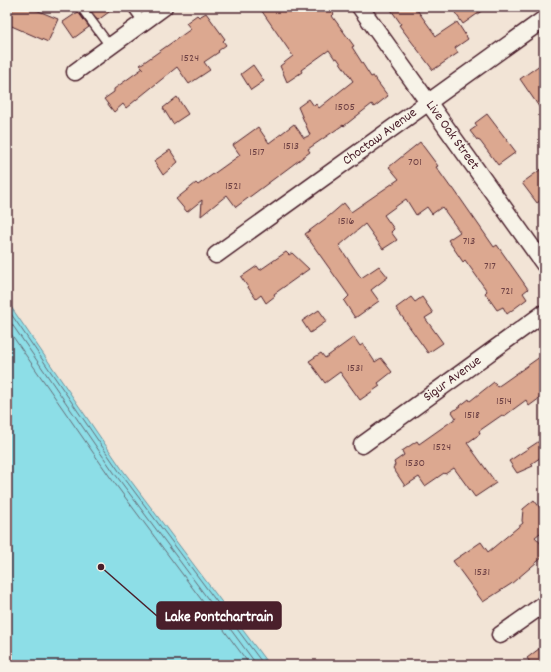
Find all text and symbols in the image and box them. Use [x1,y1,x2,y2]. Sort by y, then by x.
house number: 1524 [181,50,199,67]
street label: Live Oak Street [420,97,484,174]
house number: 1505 [335,99,355,116]
street label: Choctaw Avenue [339,103,421,171]
house number: 1513 [283,138,299,155]
house number: 1517 [249,144,265,161]
house number: 701 [408,154,422,171]
house number: 1521 [225,178,241,195]
house number: 1516 [338,213,354,230]
house number: 713 [463,233,475,250]
house number: 717 [484,258,496,275]
house number: 721 [501,283,513,300]
street label: Sigur Avenue [419,351,486,407]
house number: 1531 [347,360,363,377]
house number: 1514 [496,393,512,410]
house number: 1518 [464,407,480,424]
house number: 1524 [433,439,451,456]
house number: 1530 [405,455,425,472]
house number: 1531 [474,564,490,581]
callout: Lake Pontchartrain [157,602,281,629]
text: Lake Pontchartrain [165,607,273,629]

